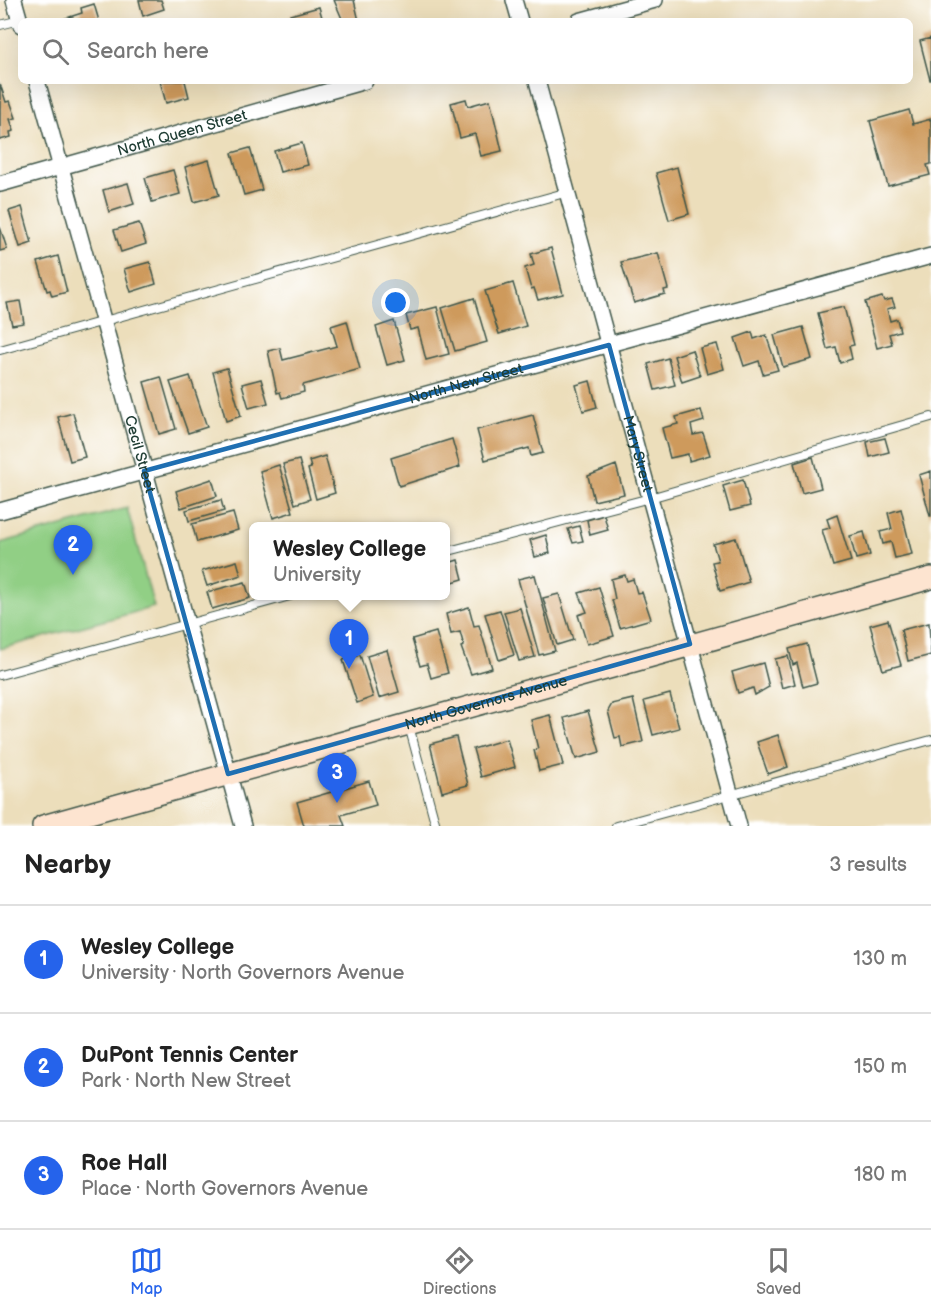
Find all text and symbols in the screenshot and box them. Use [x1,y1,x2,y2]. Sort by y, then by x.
search box [18,18,913,84]
icon: search [39,35,72,68]
text: Search here [87,38,209,65]
street label: North Queen Street [115,105,249,160]
your location [381,288,410,317]
street label: North New Street [407,359,525,408]
street label: Cecil Street [120,413,160,495]
street label: Mary Street [619,413,658,494]
popup [249,522,450,600]
pin: 2 [54,526,92,575]
text: Wesley College [273,536,426,563]
text: University [273,563,361,587]
pin: 1 [330,620,368,669]
street label: North Governors Avenue [403,671,569,734]
pin: 3 [318,754,356,803]
text: Nearby [24,850,111,881]
text: 3 results [829,853,907,877]
text: Wesley College [81,934,234,961]
text: 1 [39,947,48,971]
text: 130 m [853,947,907,971]
text: University · North Governors Avenue [81,961,404,985]
text: DuPont Tennis Center [81,1042,298,1069]
text: 2 [38,1055,49,1079]
text: 150 m [854,1055,907,1079]
text: Park · North New Street [81,1069,291,1093]
text: Roe Hall [81,1150,167,1177]
text: 3 [38,1163,49,1187]
text: 180 m [854,1163,907,1187]
text: Place · North Governors Avenue [81,1177,368,1201]
tab: Map [130,1244,163,1299]
tab: Directions [423,1244,496,1299]
tab: Saved [756,1244,801,1299]

